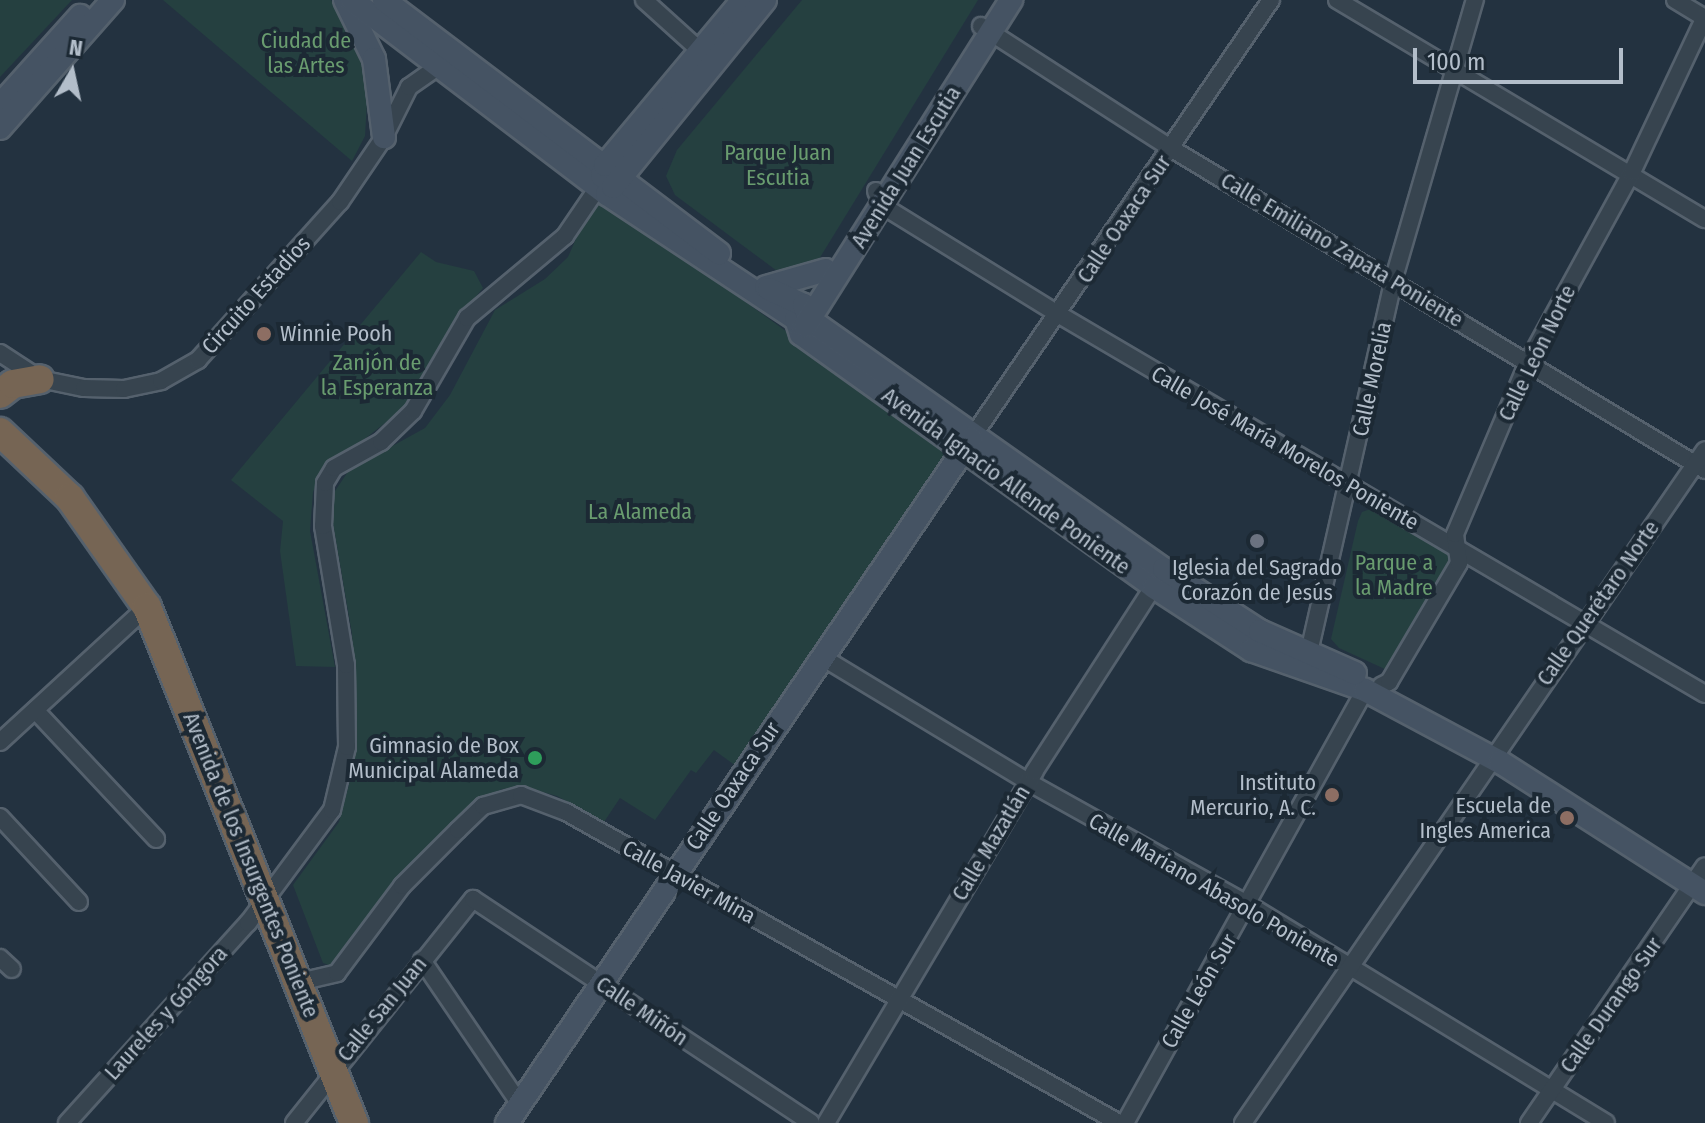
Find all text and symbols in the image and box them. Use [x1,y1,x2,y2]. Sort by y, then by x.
park label: Ciudad de las Artes [261,27,351,78]
north arrow [32,32,112,112]
scale bar [1417,32,1627,82]
text: N [67,33,84,62]
text: 100 m [1427,48,1485,76]
street label: Avenida Juan Escutia [846,81,966,253]
park label: Parque Juan Escutia [724,139,832,190]
street label: Calle Oaxaca Sur [1071,150,1177,288]
street label: Calle Emiliano Zapata Poniente [1216,167,1468,333]
street label: Circuito Estadios [196,231,316,359]
street label: Calle León Norte [1493,281,1581,425]
street label: Calle Morelia [1347,319,1397,439]
place label: Winnie Pooh [280,321,392,347]
marker: Winnie Pooh [255,325,273,343]
park label: Zanjón de la Esperanza [321,349,433,400]
street label: Calle José María Morelos Poniente [1147,360,1423,536]
street label: Avenida Ignacio Allende Poniente [877,382,1135,580]
park label: La Alameda [588,499,692,525]
street label: Calle Querétaro Norte [1531,516,1665,690]
marker: Iglesia del Sagrado Corazón de Jesús [1248,532,1266,550]
park label: Parque a la Madre [1355,549,1433,600]
place label: Iglesia del Sagrado Corazón de Jesús [1172,554,1342,606]
street label: Avenida de los Insurgentes Poniente [178,709,324,1021]
street label: Calle Oaxaca Sur [680,717,786,855]
place label: Gimnasio de Box Municipal Alameda [348,732,519,784]
marker: Gimnasio de Box Municipal Alameda [526,749,544,767]
place label: Instituto Mercurio, A. C. [1190,769,1316,820]
street label: Calle Mazatlán [946,781,1036,905]
marker: Instituto Mercurio, A. C. [1323,786,1341,804]
place label: Escuela de Ingles America [1420,792,1551,844]
street label: Calle Mariano Abasolo Poniente [1084,807,1344,973]
marker: Escuela de Ingles America [1558,809,1576,827]
street label: Calle Javier Mina [618,835,760,929]
street label: Calle León Sur [1156,929,1242,1053]
street label: Calle Durango Sur [1554,932,1668,1078]
street label: Laureles y Góngora [99,941,233,1085]
street label: Calle San Juan [332,951,432,1067]
street label: Calle Miñón [591,971,693,1051]

